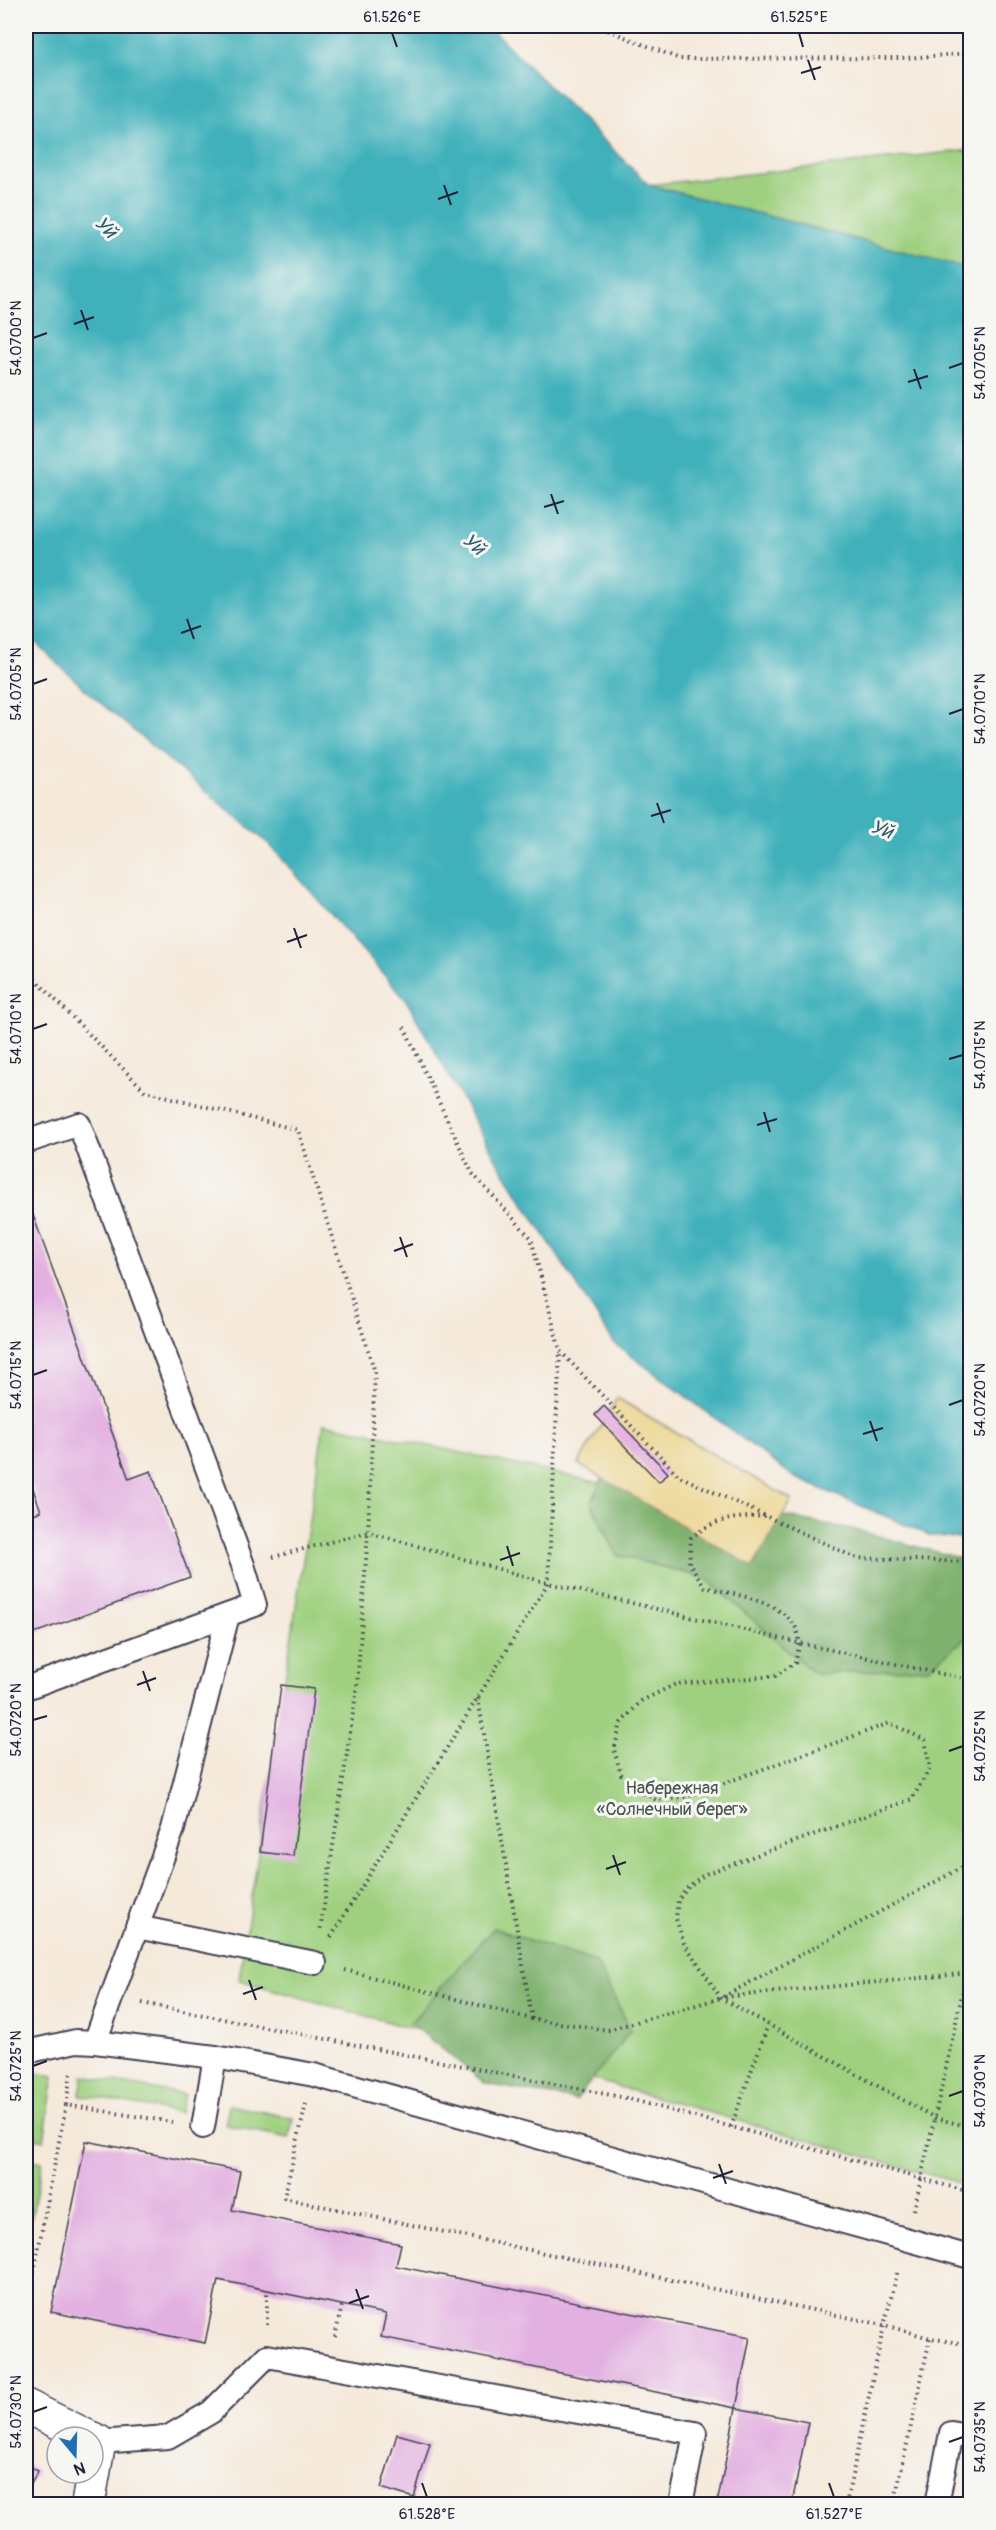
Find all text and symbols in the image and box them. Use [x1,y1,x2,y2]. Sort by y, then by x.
text: 61.526°E [363,8,421,27]
text: 61.525°E [771,8,828,27]
water label: Уй [90,211,123,244]
text: 54.0700°N [7,300,26,376]
text: 54.0705°N [971,326,990,400]
water label: Уй [458,527,491,561]
text: 54.0705°N [7,647,26,721]
text: 54.0710°N [971,673,990,745]
water label: Уй [868,814,898,845]
text: 54.0710°N [7,993,26,1065]
text: 54.0715°N [971,1020,990,1090]
text: 54.0715°N [7,1340,26,1410]
text: 54.0720°N [971,1363,990,1437]
text: 54.0720°N [7,1683,26,1757]
text: 54.0725°N [971,1710,990,1782]
park label: Набережная «Солнечный берег» [596,1777,748,1821]
text: 54.0725°N [7,2030,26,2102]
text: 54.0730°N [971,2054,990,2128]
text: 54.0730°N [7,2375,26,2449]
text: 54.0735°N [971,2401,990,2473]
north arrow [45,2425,105,2485]
text: N [71,2457,88,2480]
text: 61.528°E [399,2505,455,2524]
text: 61.527°E [806,2505,863,2524]

